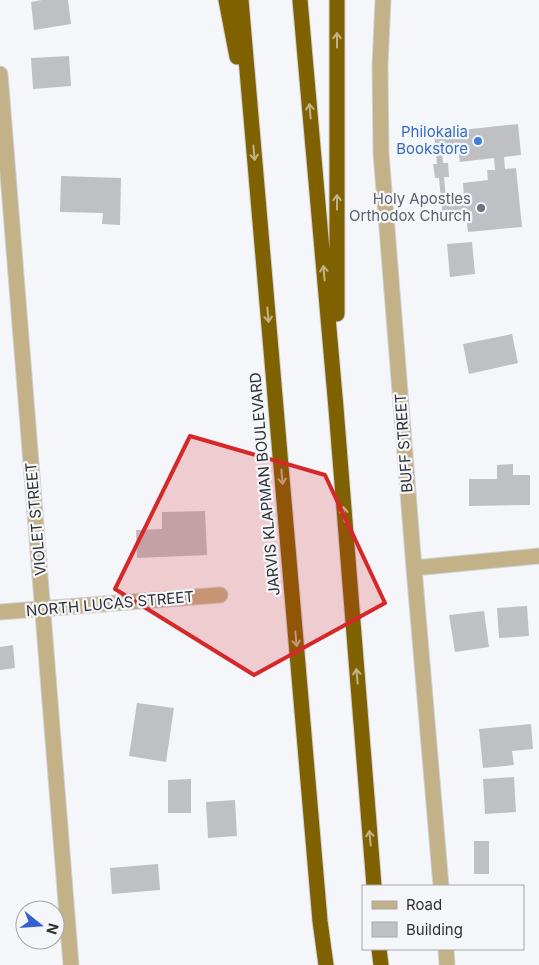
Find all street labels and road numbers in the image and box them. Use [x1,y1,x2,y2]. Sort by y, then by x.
street label: JARVIS KLAPMAN BOULEVARD [245,372,284,597]
street label: BUFF STREET [391,393,416,493]
street label: VIOLET STREET [21,461,50,577]
street label: NORTH LUCAS STREET [25,587,195,620]

